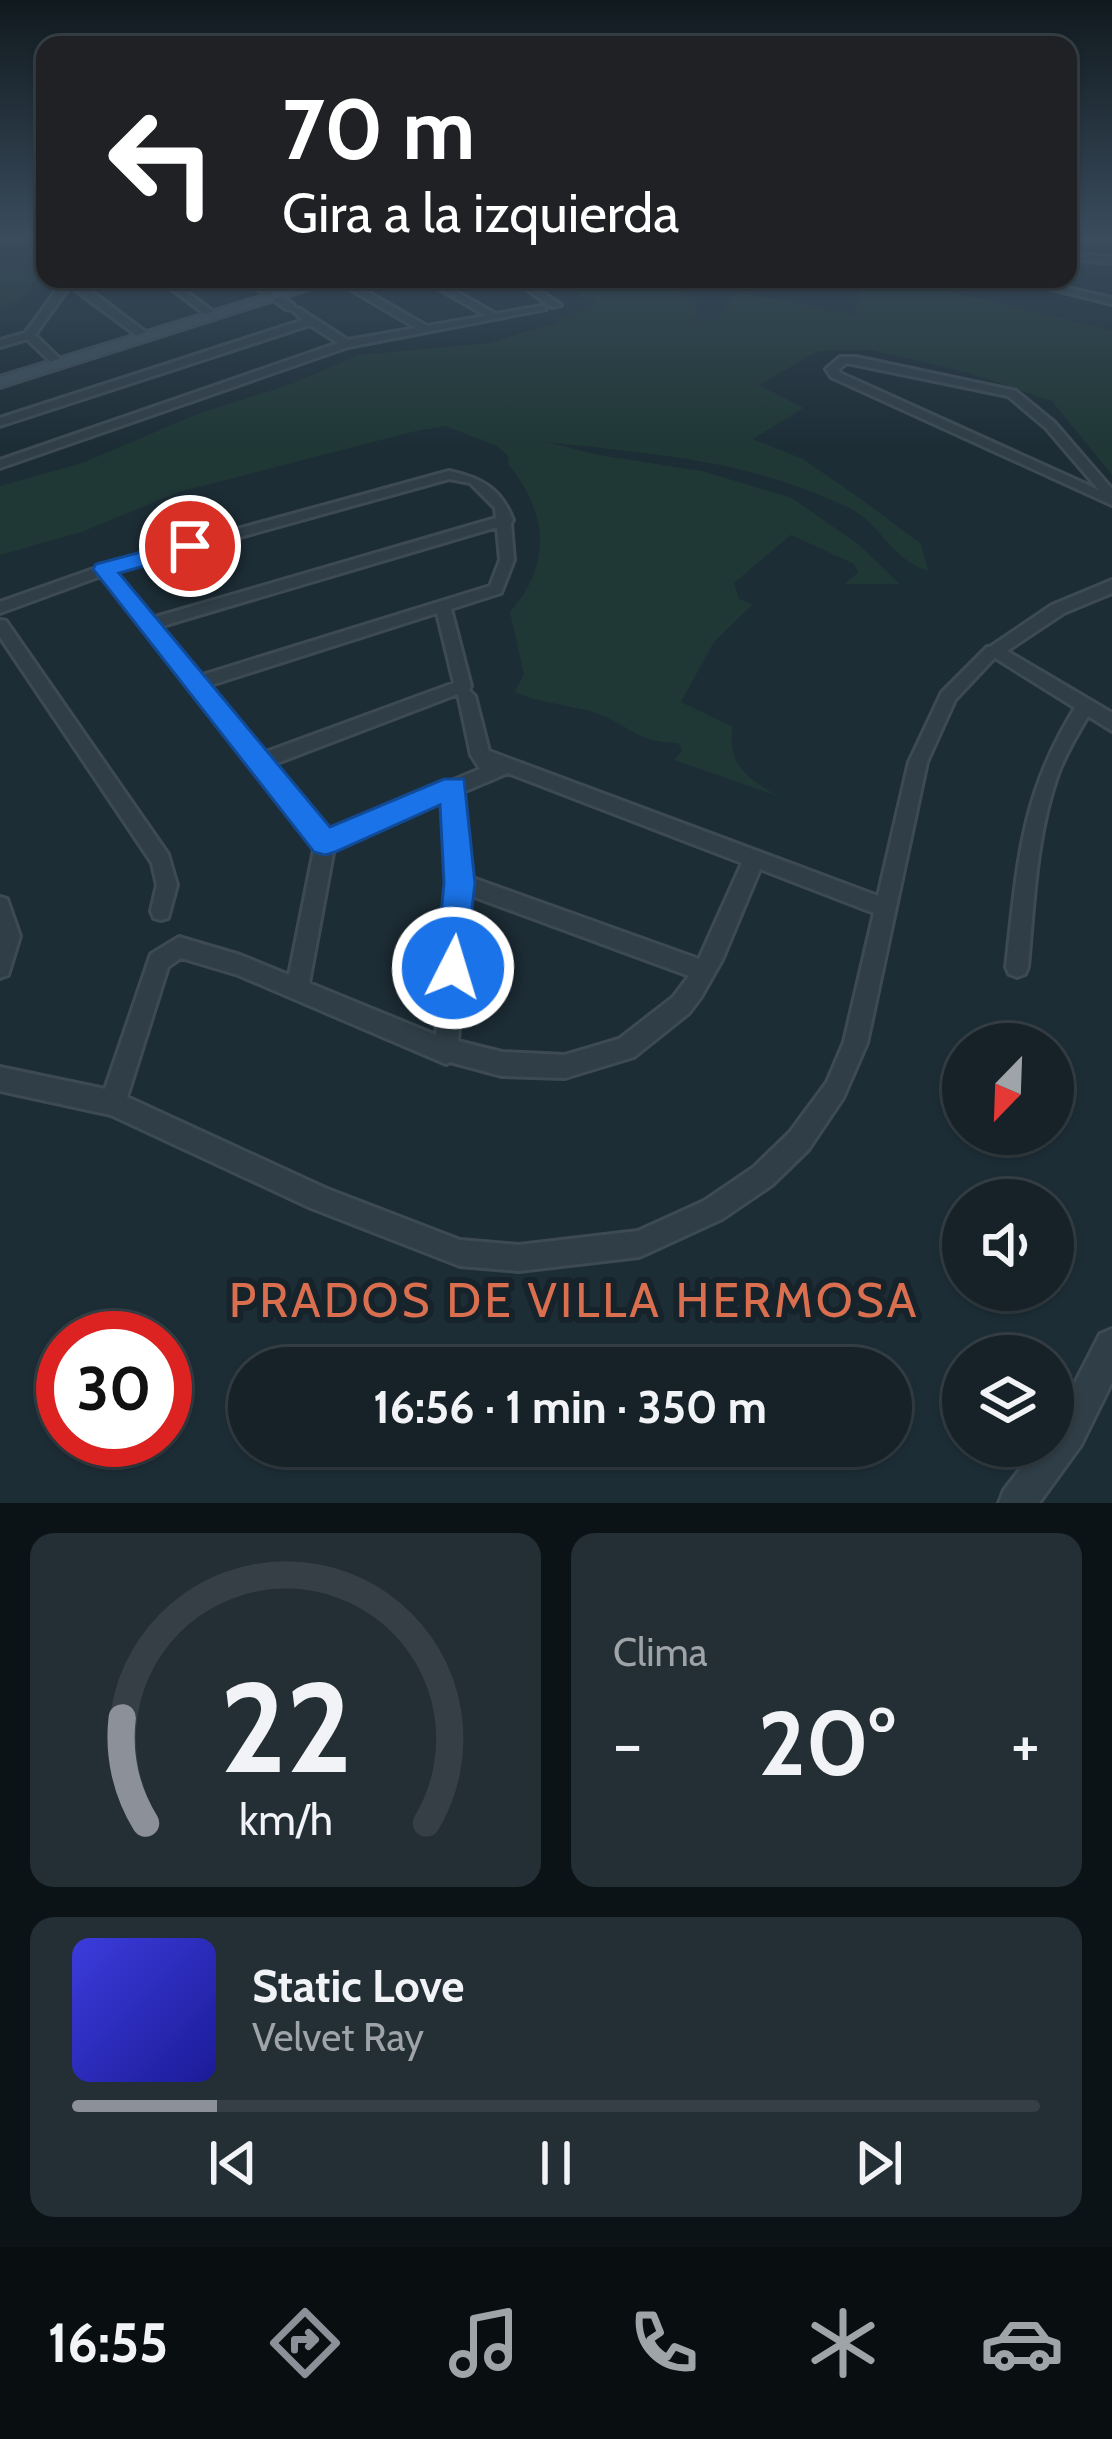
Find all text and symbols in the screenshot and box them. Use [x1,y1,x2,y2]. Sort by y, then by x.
text: 70 m [282,78,475,180]
icon: left [84,84,240,240]
text: Gira a la izquierda [282,180,679,246]
pin [139,495,241,597]
icon: arrive [157,513,223,579]
position arrow [390,905,516,1031]
north arrow [942,1023,1074,1155]
map controls [942,1023,1074,1467]
button: sound [942,1179,1074,1311]
district label: PRADOS DE VILLA HERMOSA [229,1271,919,1329]
speed limit sign: 30 [36,1311,192,1467]
button: layers [942,1335,1074,1467]
text: 16:56 · 1 min · 350 m [373,1380,767,1434]
text: Clima [613,1628,707,1676]
text: 22 [219,1652,352,1803]
text: 20° [758,1688,895,1798]
text: − [613,1703,642,1784]
text: + [1011,1703,1040,1784]
text: km/h [239,1794,332,1846]
text: Static Love [252,1959,465,2013]
text: Velvet Ray [252,2013,424,2061]
icon: previous [200,2130,266,2196]
icon: pause [523,2130,589,2196]
icon: next [846,2130,912,2196]
icon: directions [263,2301,347,2385]
icon: music [442,2301,526,2385]
icon: phone [622,2301,706,2385]
icon: climate [801,2301,885,2385]
icon: car [980,2301,1064,2385]
text: 16:55 [48,2310,168,2376]

